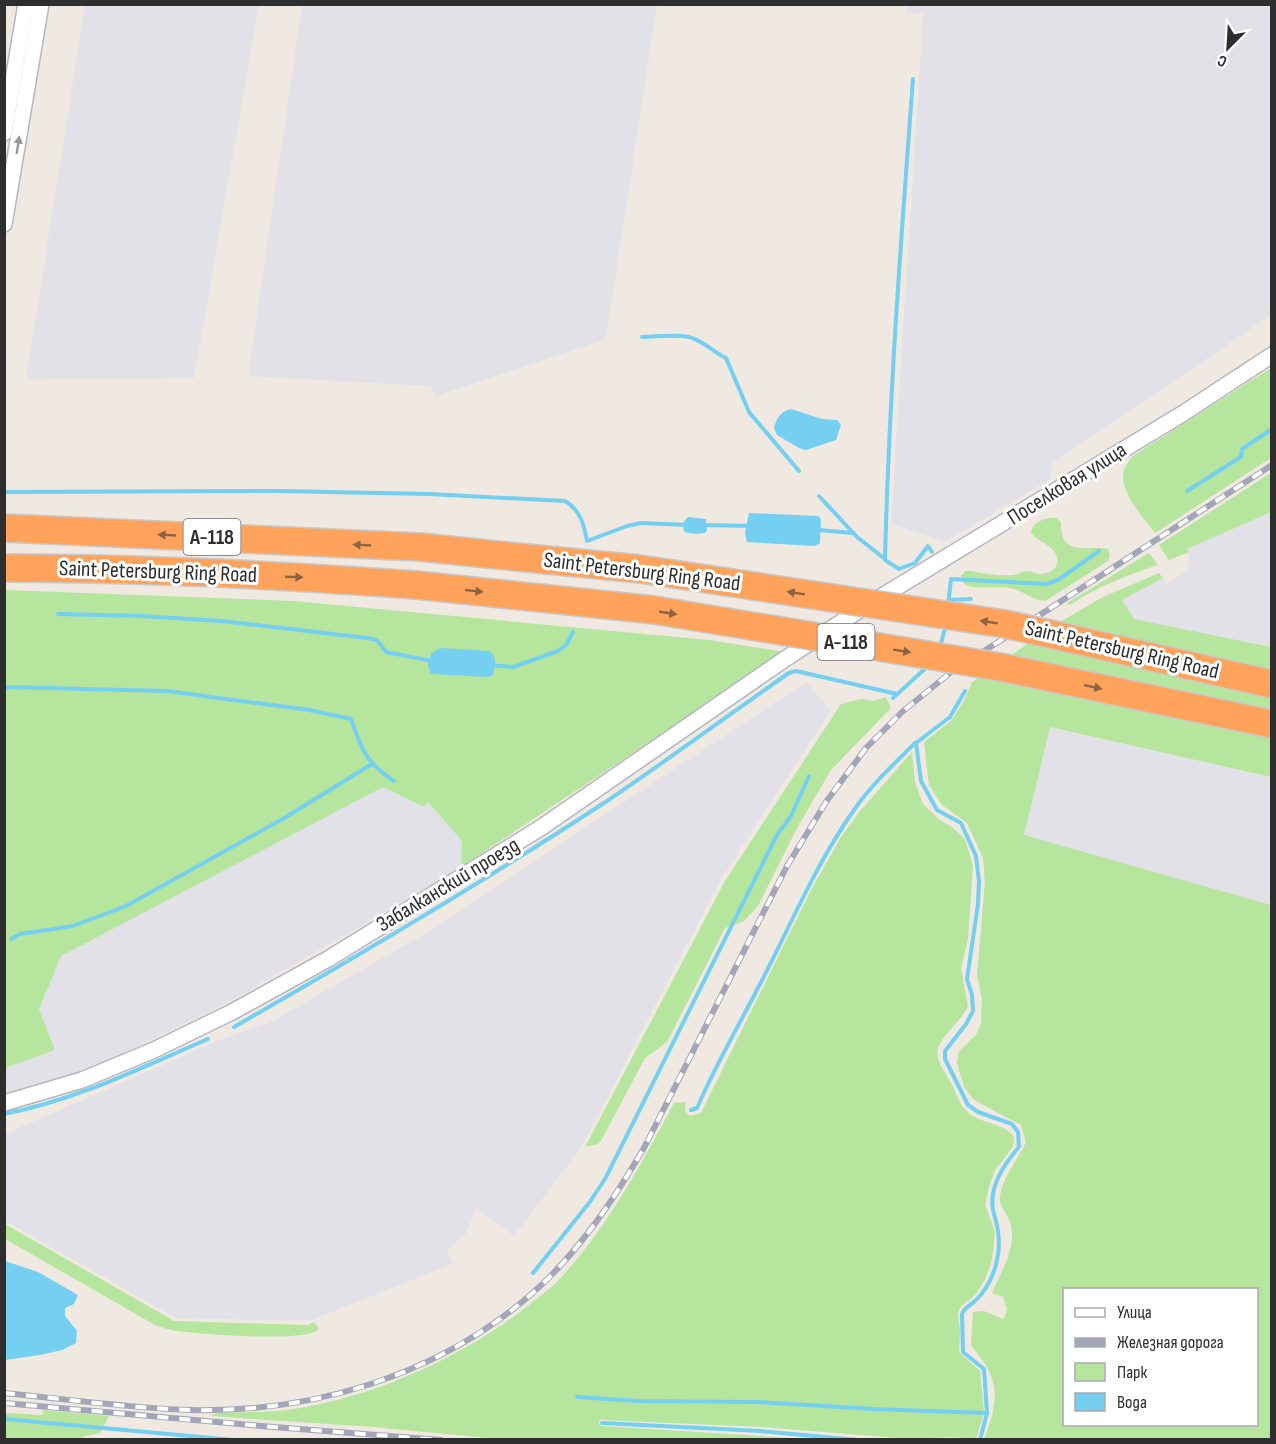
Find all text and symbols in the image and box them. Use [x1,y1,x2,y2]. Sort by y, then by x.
north arrow [1198,18,1258,78]
text: С [1215,50,1230,71]
one-way arrow [13,135,22,154]
street label: Поселковая улица [1002,437,1132,531]
road number: А-118 [184,519,240,555]
one-way arrow [157,531,176,540]
one-way arrow [352,540,371,549]
street label: Saint Petersburg Ring Road [542,547,742,597]
street label: Saint Petersburg Ring Road [59,555,257,589]
one-way arrow [284,572,303,582]
one-way arrow [465,586,484,596]
one-way arrow [786,588,805,597]
one-way arrow [658,608,677,617]
street label: Saint Petersburg Ring Road [1022,615,1222,685]
one-way arrow [979,617,998,626]
road number: А-118 [818,624,874,660]
one-way arrow [892,647,911,656]
one-way arrow [1084,682,1103,692]
street label: Забалканский проезд [372,832,524,938]
legend [1063,1288,1258,1426]
text: Улица [1117,1302,1152,1323]
text: Железная дорога [1117,1332,1224,1353]
text: Парк [1117,1362,1148,1383]
text: Вода [1117,1392,1147,1413]

